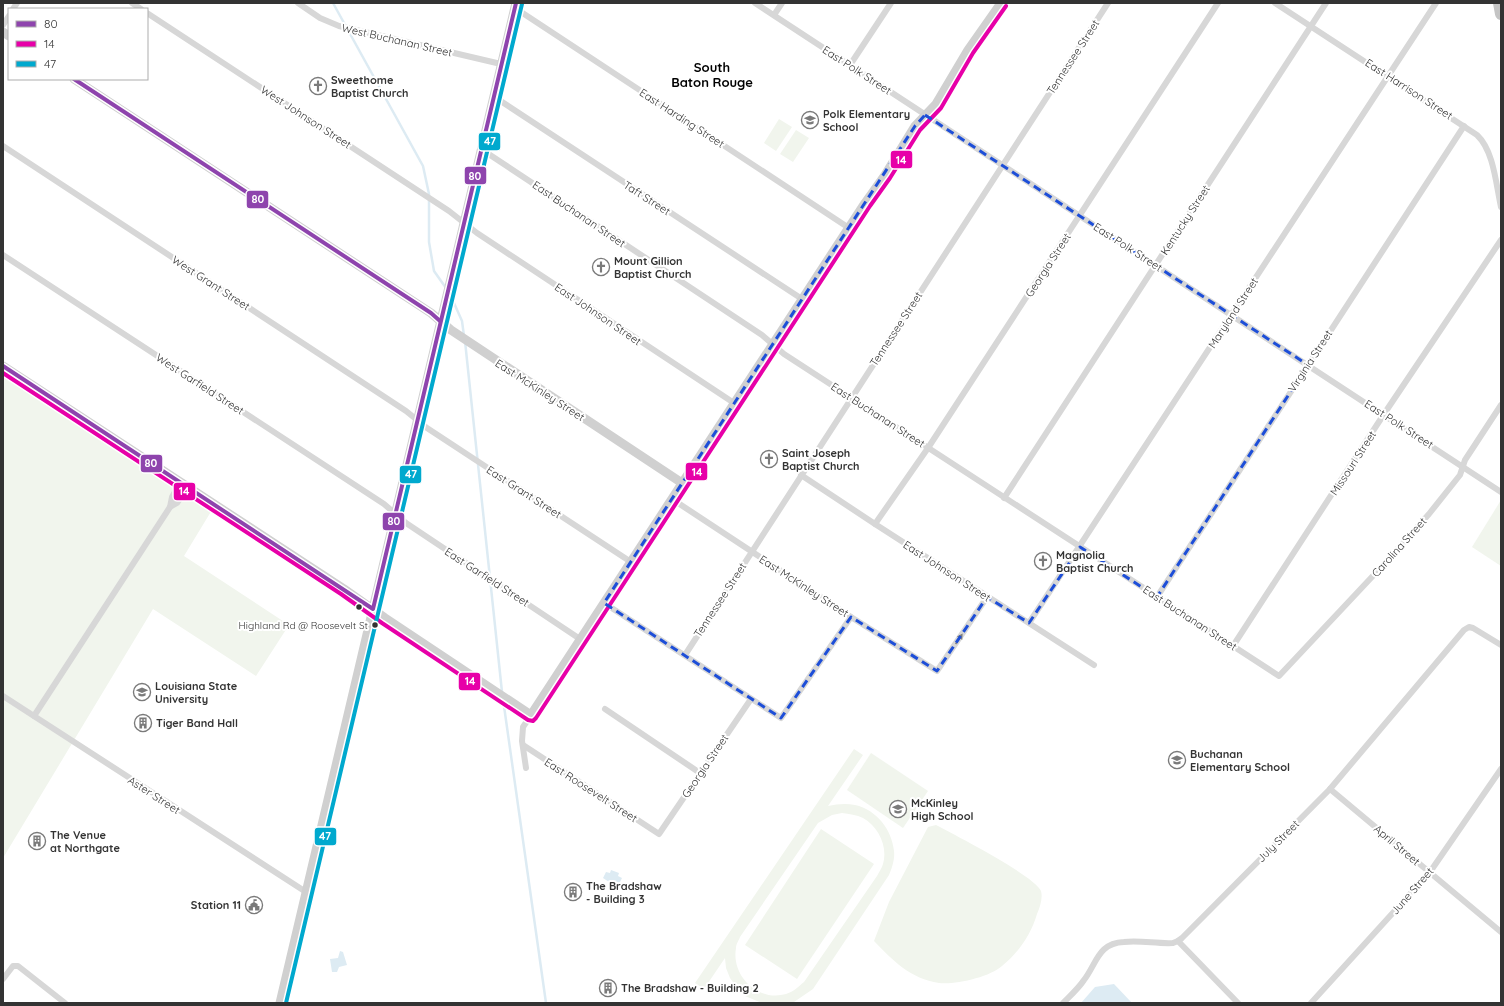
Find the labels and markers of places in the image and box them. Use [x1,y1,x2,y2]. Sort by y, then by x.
place label: Sweethome Baptist Church [331,73,409,100]
church icon: Sweethome Baptist Church [308,76,328,96]
place label: Polk Elementary School [823,107,910,134]
school or university icon: Polk Elementary School [800,110,820,130]
place label: Mount Gillion Baptist Church [614,254,692,281]
church icon: Mount Gillion Baptist Church [591,257,611,277]
place label: Saint Joseph Baptist Church [782,446,860,473]
church icon: Saint Joseph Baptist Church [759,449,779,469]
place label: Magnolia Baptist Church [1056,548,1134,575]
church icon: Magnolia Baptist Church [1033,551,1053,571]
unlabelled marker [354,602,364,612]
place label: Highland Rd @ Roosevelt St [239,619,369,632]
marker: Highland Rd @ Roosevelt St [370,620,380,630]
place label: Louisiana State University [155,679,238,706]
school or university icon: Louisiana State University [132,682,152,702]
building icon: Tiger Band Hall [133,713,153,733]
place label: Tiger Band Hall [156,716,238,730]
place label: Buchanan Elementary School [1190,747,1290,774]
school or university icon: Buchanan Elementary School [1167,750,1187,770]
place label: McKinley High School [911,796,974,823]
school or university icon: McKinley High School [888,799,908,819]
place label: The Venue at Northgate [50,828,120,855]
building icon: The Venue at Northgate [27,831,47,851]
place label: The Bradshaw - Building 3 [586,879,662,906]
building icon: The Bradshaw - Building 3 [563,882,583,902]
public building icon: Station 11 [244,895,264,915]
place label: Station 11 [191,898,241,912]
building icon: The Bradshaw - Building 2 [598,978,618,998]
place label: The Bradshaw - Building 2 [621,981,759,995]

